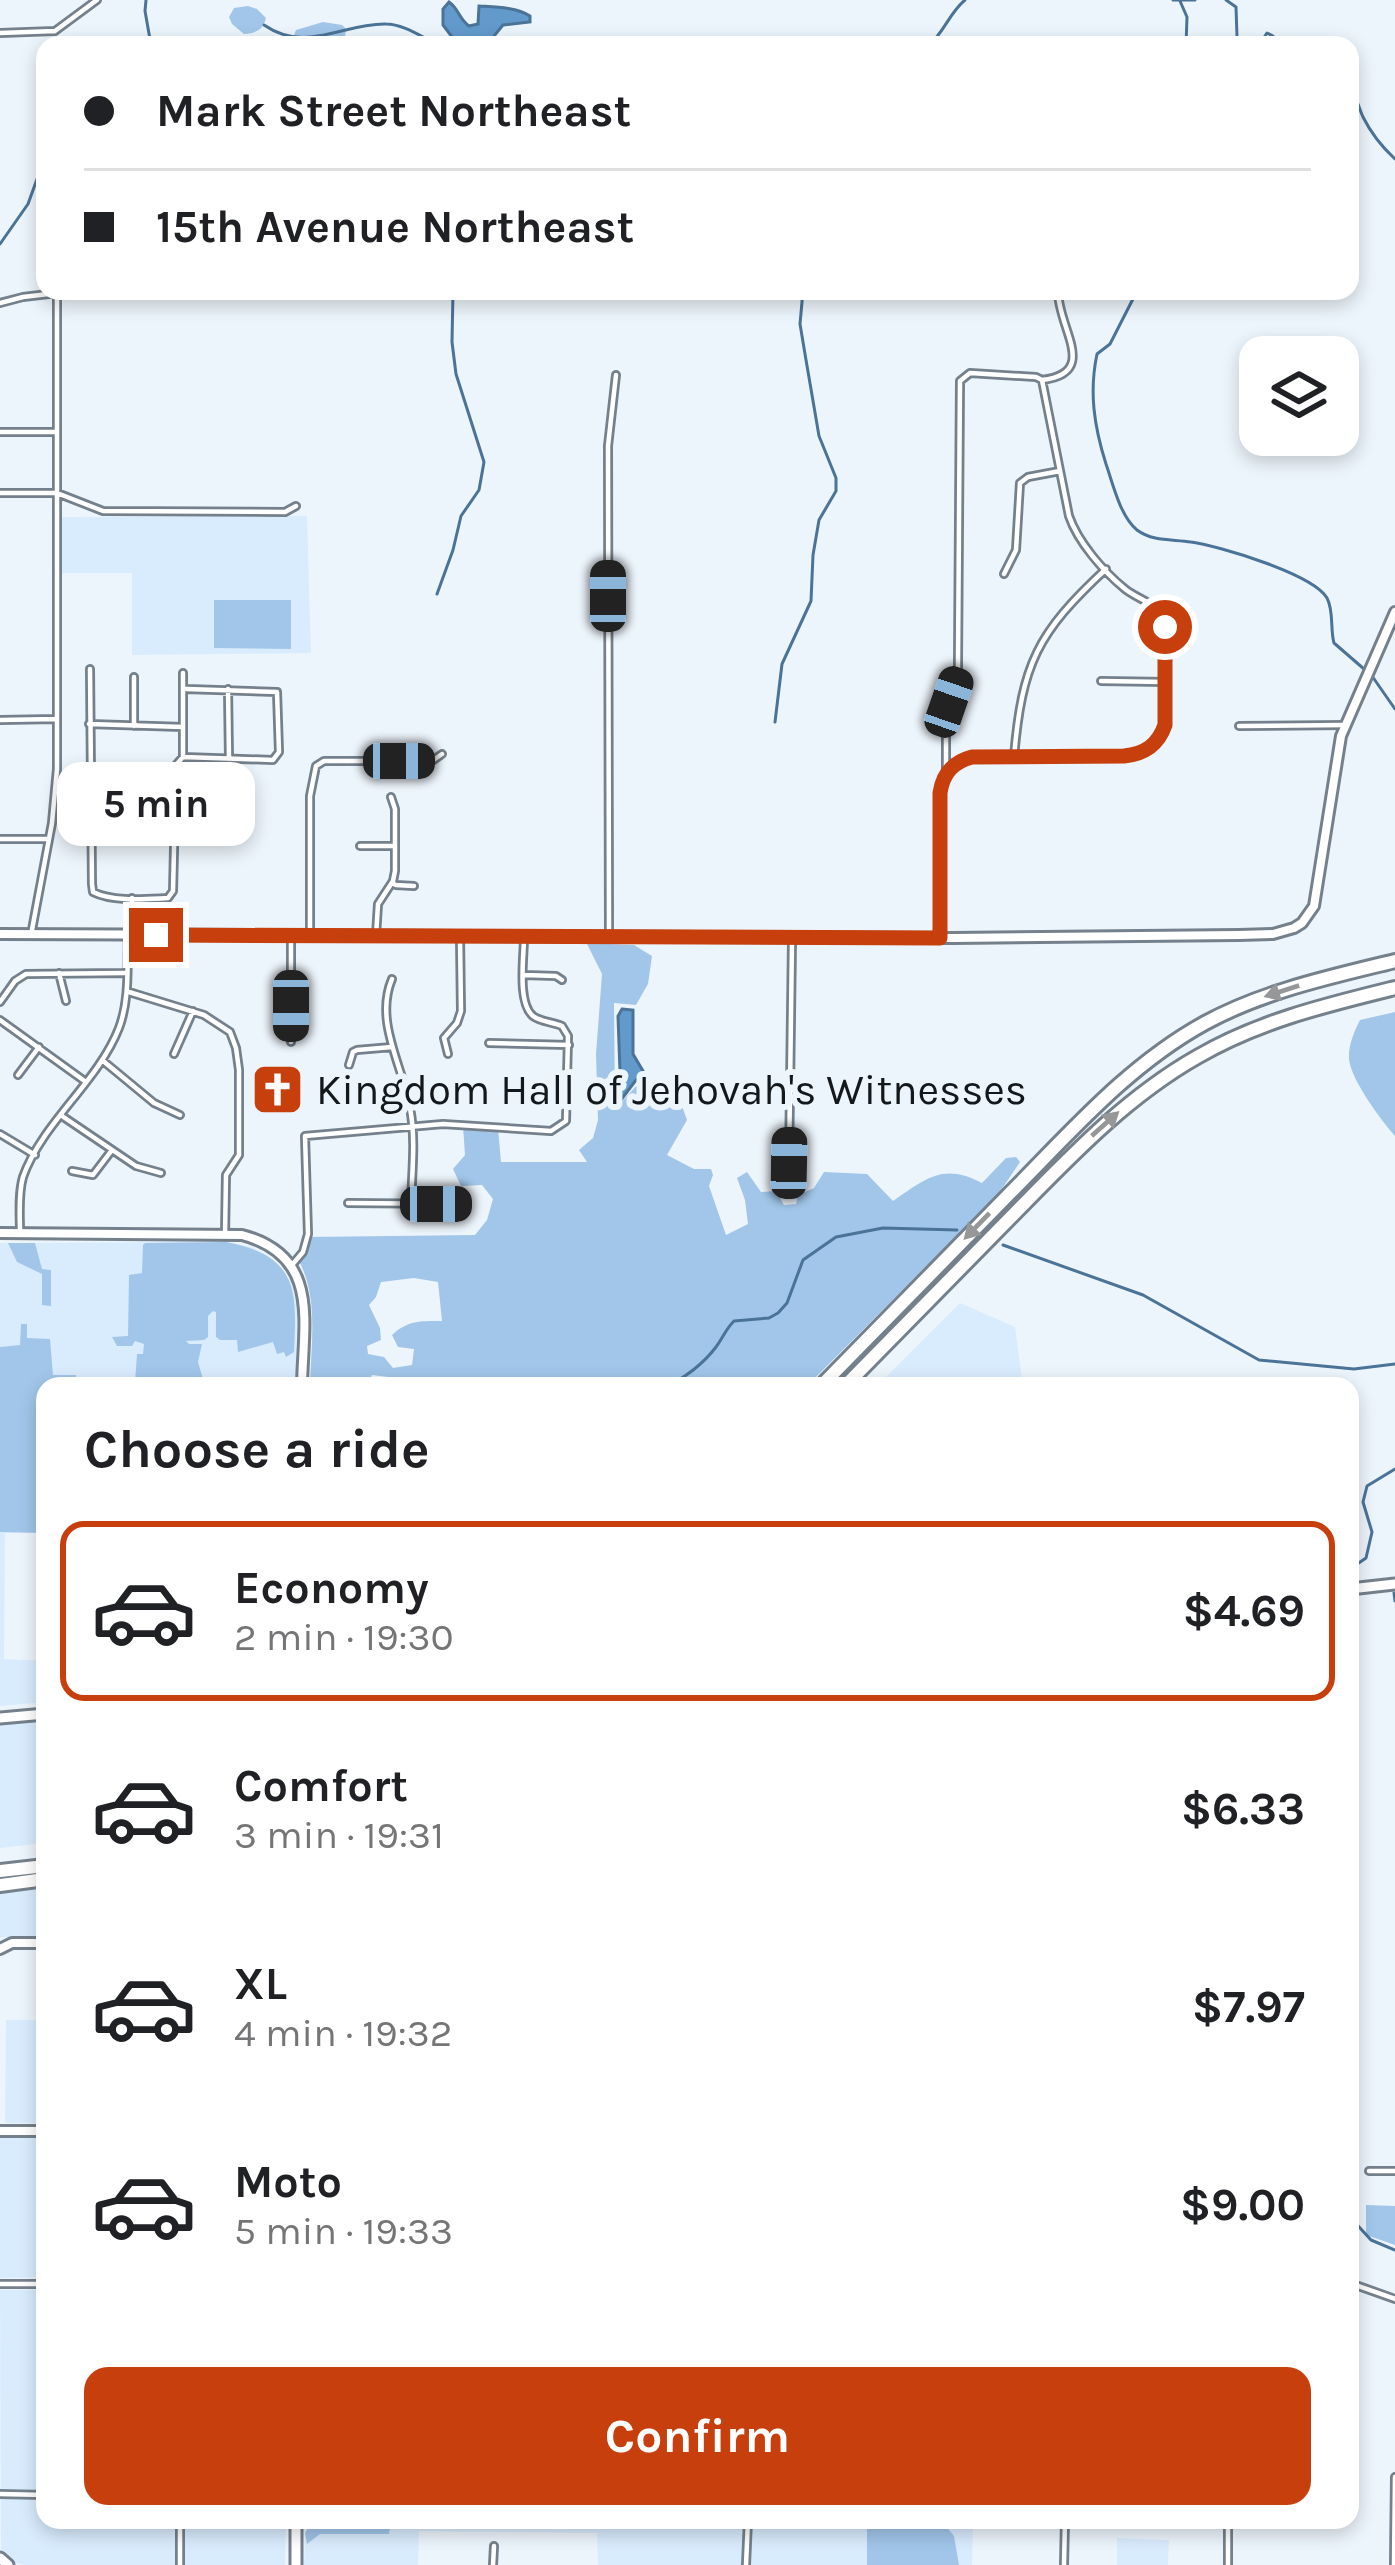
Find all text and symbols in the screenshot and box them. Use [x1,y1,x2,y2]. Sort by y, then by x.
text: Mark Street Northeast [156,85,631,137]
text: 15th Avenue Northeast [156,201,634,253]
map controls [1239,336,1359,456]
button: layers [1239,336,1359,456]
car [590,560,626,632]
route start [1138,600,1192,654]
car [920,662,978,742]
car [363,743,435,779]
callout: 5 min [57,761,255,845]
text: 5 min [103,781,209,827]
route end [129,908,183,962]
car [273,970,309,1042]
one-way arrow [1263,982,1300,1001]
church icon: Kingdom Hall of Jehovah's Witnesses [249,1062,305,1118]
place label: Kingdom Hall of Jehovah's Witnesses [316,1065,1027,1115]
one-way arrow [1090,1111,1119,1138]
car [770,1127,808,1199]
car [400,1186,472,1222]
one-way arrow [964,1211,992,1240]
text: Choose a ride [84,1417,430,1481]
icon: car [90,1557,198,1665]
text: Economy [234,1562,429,1614]
text: $4.69 [1183,1585,1305,1637]
text: 2 min · 19:30 [234,1614,454,1660]
icon: car [90,1755,198,1863]
text: Comfort [234,1760,408,1812]
text: $6.33 [1181,1783,1305,1835]
text: 3 min · 19:31 [234,1812,444,1858]
icon: car [90,1953,198,2061]
text: XL [234,1958,287,2010]
text: $7.97 [1192,1981,1305,2033]
text: 4 min · 19:32 [234,2010,452,2056]
icon: car [90,2151,198,2259]
text: Moto [234,2156,342,2208]
text: $9.00 [1180,2179,1305,2231]
text: 5 min · 19:33 [234,2208,453,2254]
button: Confirm [84,2367,1311,2505]

